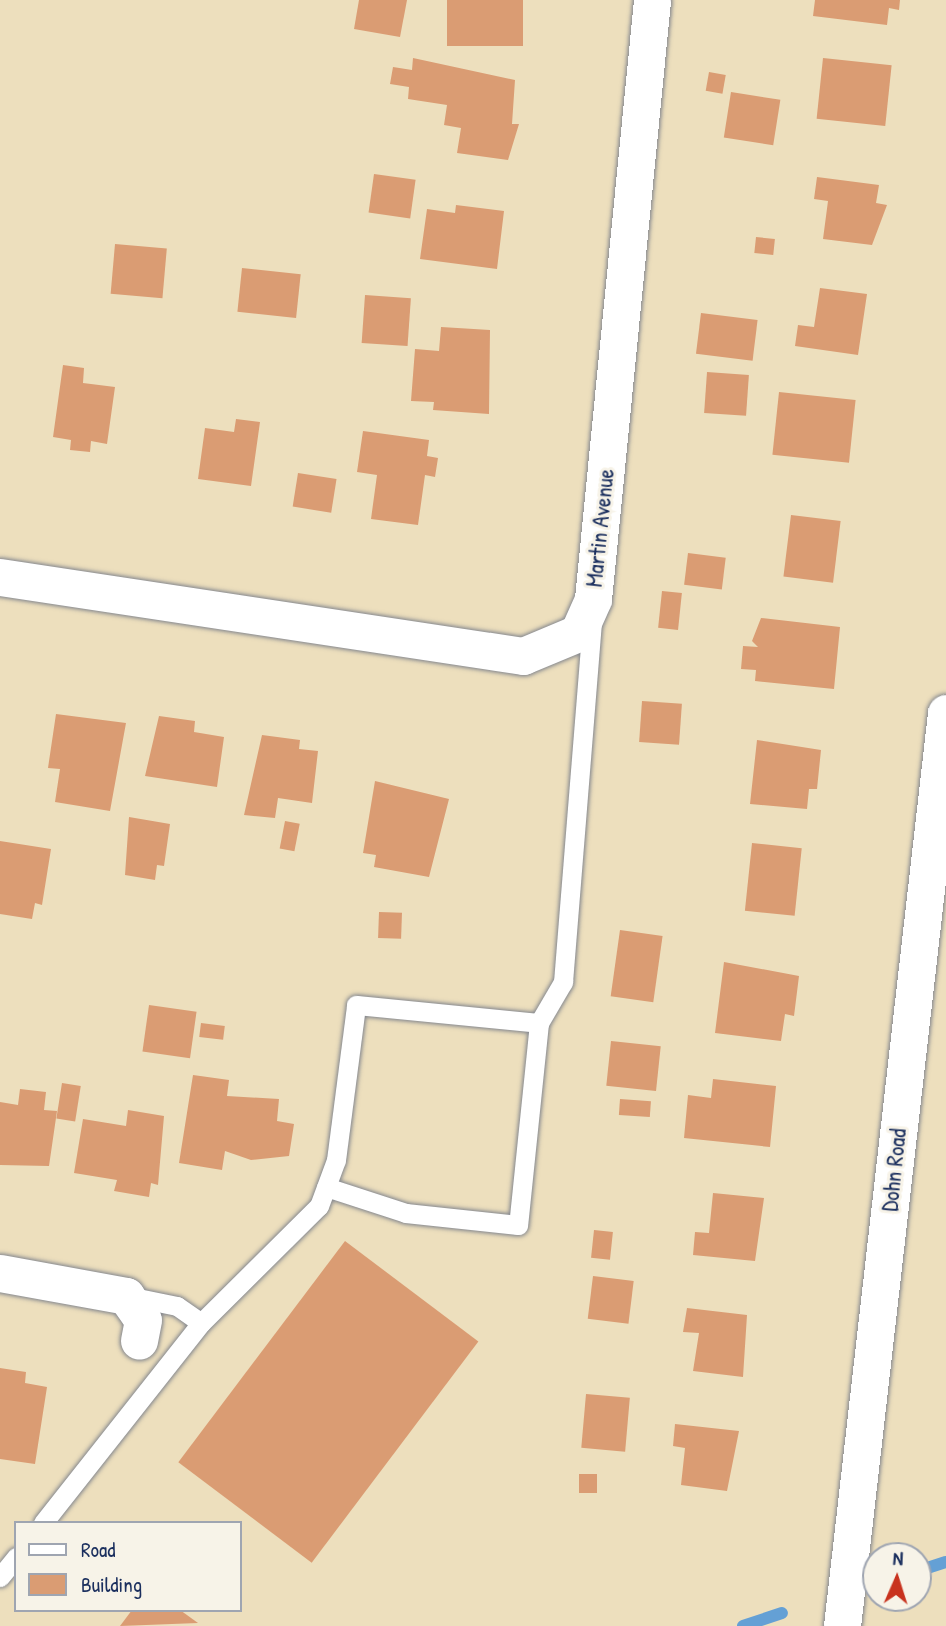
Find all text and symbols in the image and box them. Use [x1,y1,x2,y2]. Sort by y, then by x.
street label: Martin Avenue [580,468,620,588]
street label: Dohn Road [876,1127,912,1213]
legend [14,1521,242,1612]
text: Road [81,1535,115,1564]
north arrow [862,1542,932,1612]
text: N [892,1545,904,1571]
text: Building [81,1570,142,1599]

